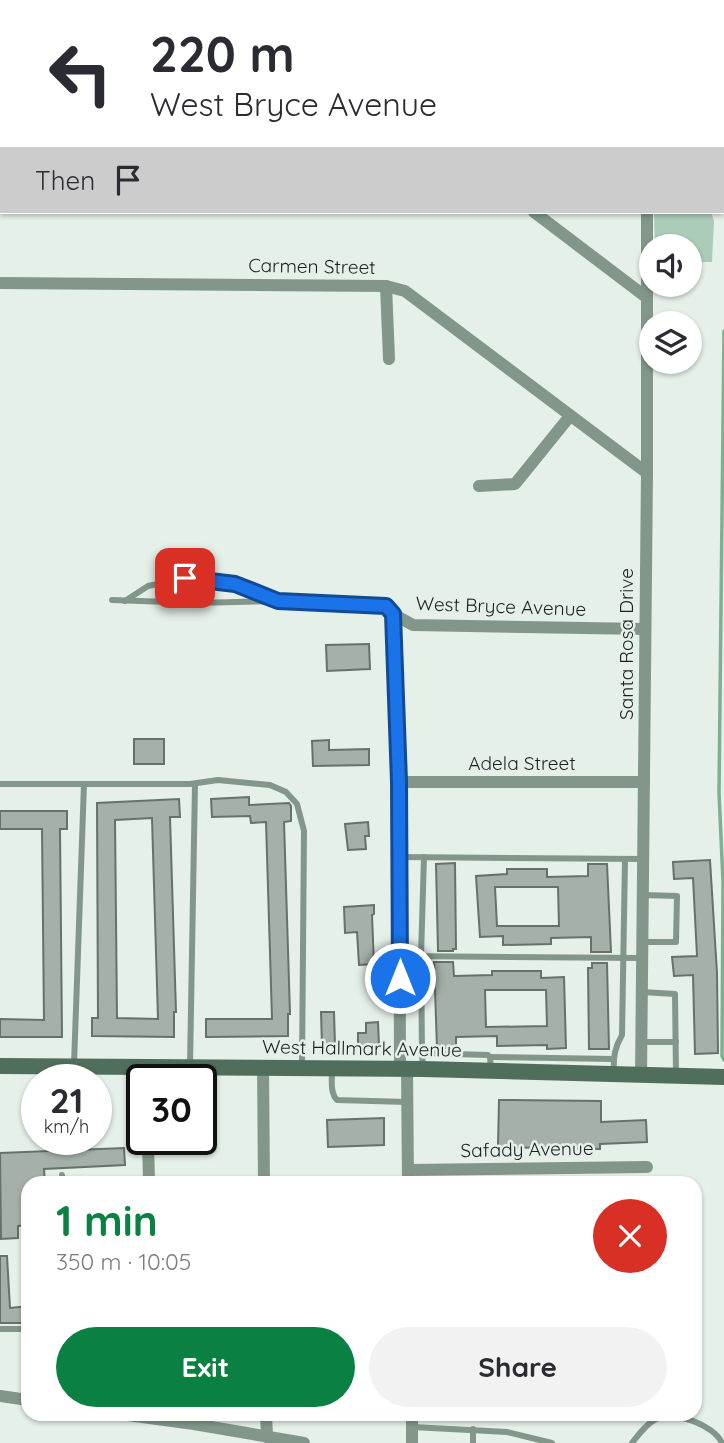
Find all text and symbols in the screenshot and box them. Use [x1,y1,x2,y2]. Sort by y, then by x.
text: 220 m [150,23,295,84]
icon: left [35,28,126,119]
text: West Bryce Avenue [150,84,437,124]
icon: arrive [109,161,147,199]
text: Then [35,164,95,197]
map controls [639,234,702,374]
button: sound [639,234,702,297]
street label: Carmen Street [248,253,376,279]
button: layers [639,311,702,374]
pin [155,548,215,608]
icon: arrive [166,559,204,597]
street label: Santa Rosa Drive [614,568,638,720]
street label: West Bryce Avenue [415,591,587,621]
street label: Adela Street [468,751,576,775]
position arrow [363,941,437,1015]
street label: West Hallmark Avenue [262,1034,462,1062]
speed limit sign: 30 [126,1064,217,1155]
text: 21 [50,1078,83,1122]
text: km/h [44,1115,89,1138]
street label: Safady Avenue [460,1136,594,1162]
text: 1 min [56,1194,158,1247]
button: close [593,1199,667,1273]
text: 350 m · 10:05 [56,1247,191,1276]
button: Exit [56,1327,355,1407]
button: Share [369,1327,667,1407]

